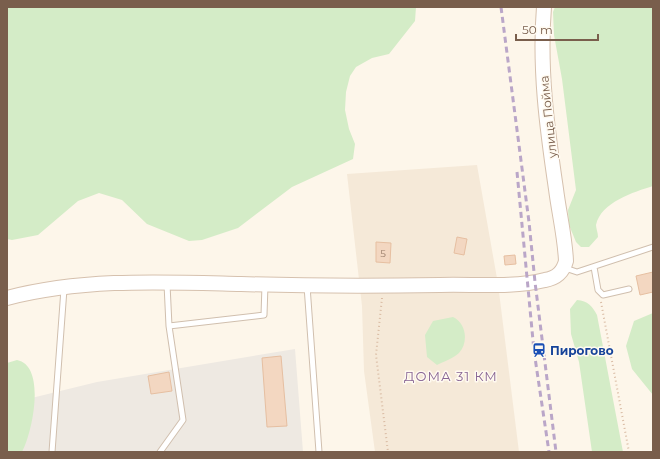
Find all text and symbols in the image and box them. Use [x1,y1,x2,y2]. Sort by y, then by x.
scale bar [516,16,598,42]
text: 50 m [522,22,553,37]
street label: улица Пойма [536,75,560,160]
house number: 5 [380,247,386,260]
station icon: Пирогово [531,342,547,358]
place label: Пирогово [550,343,614,358]
district label: ДОМА 31 КМ [404,368,498,384]

